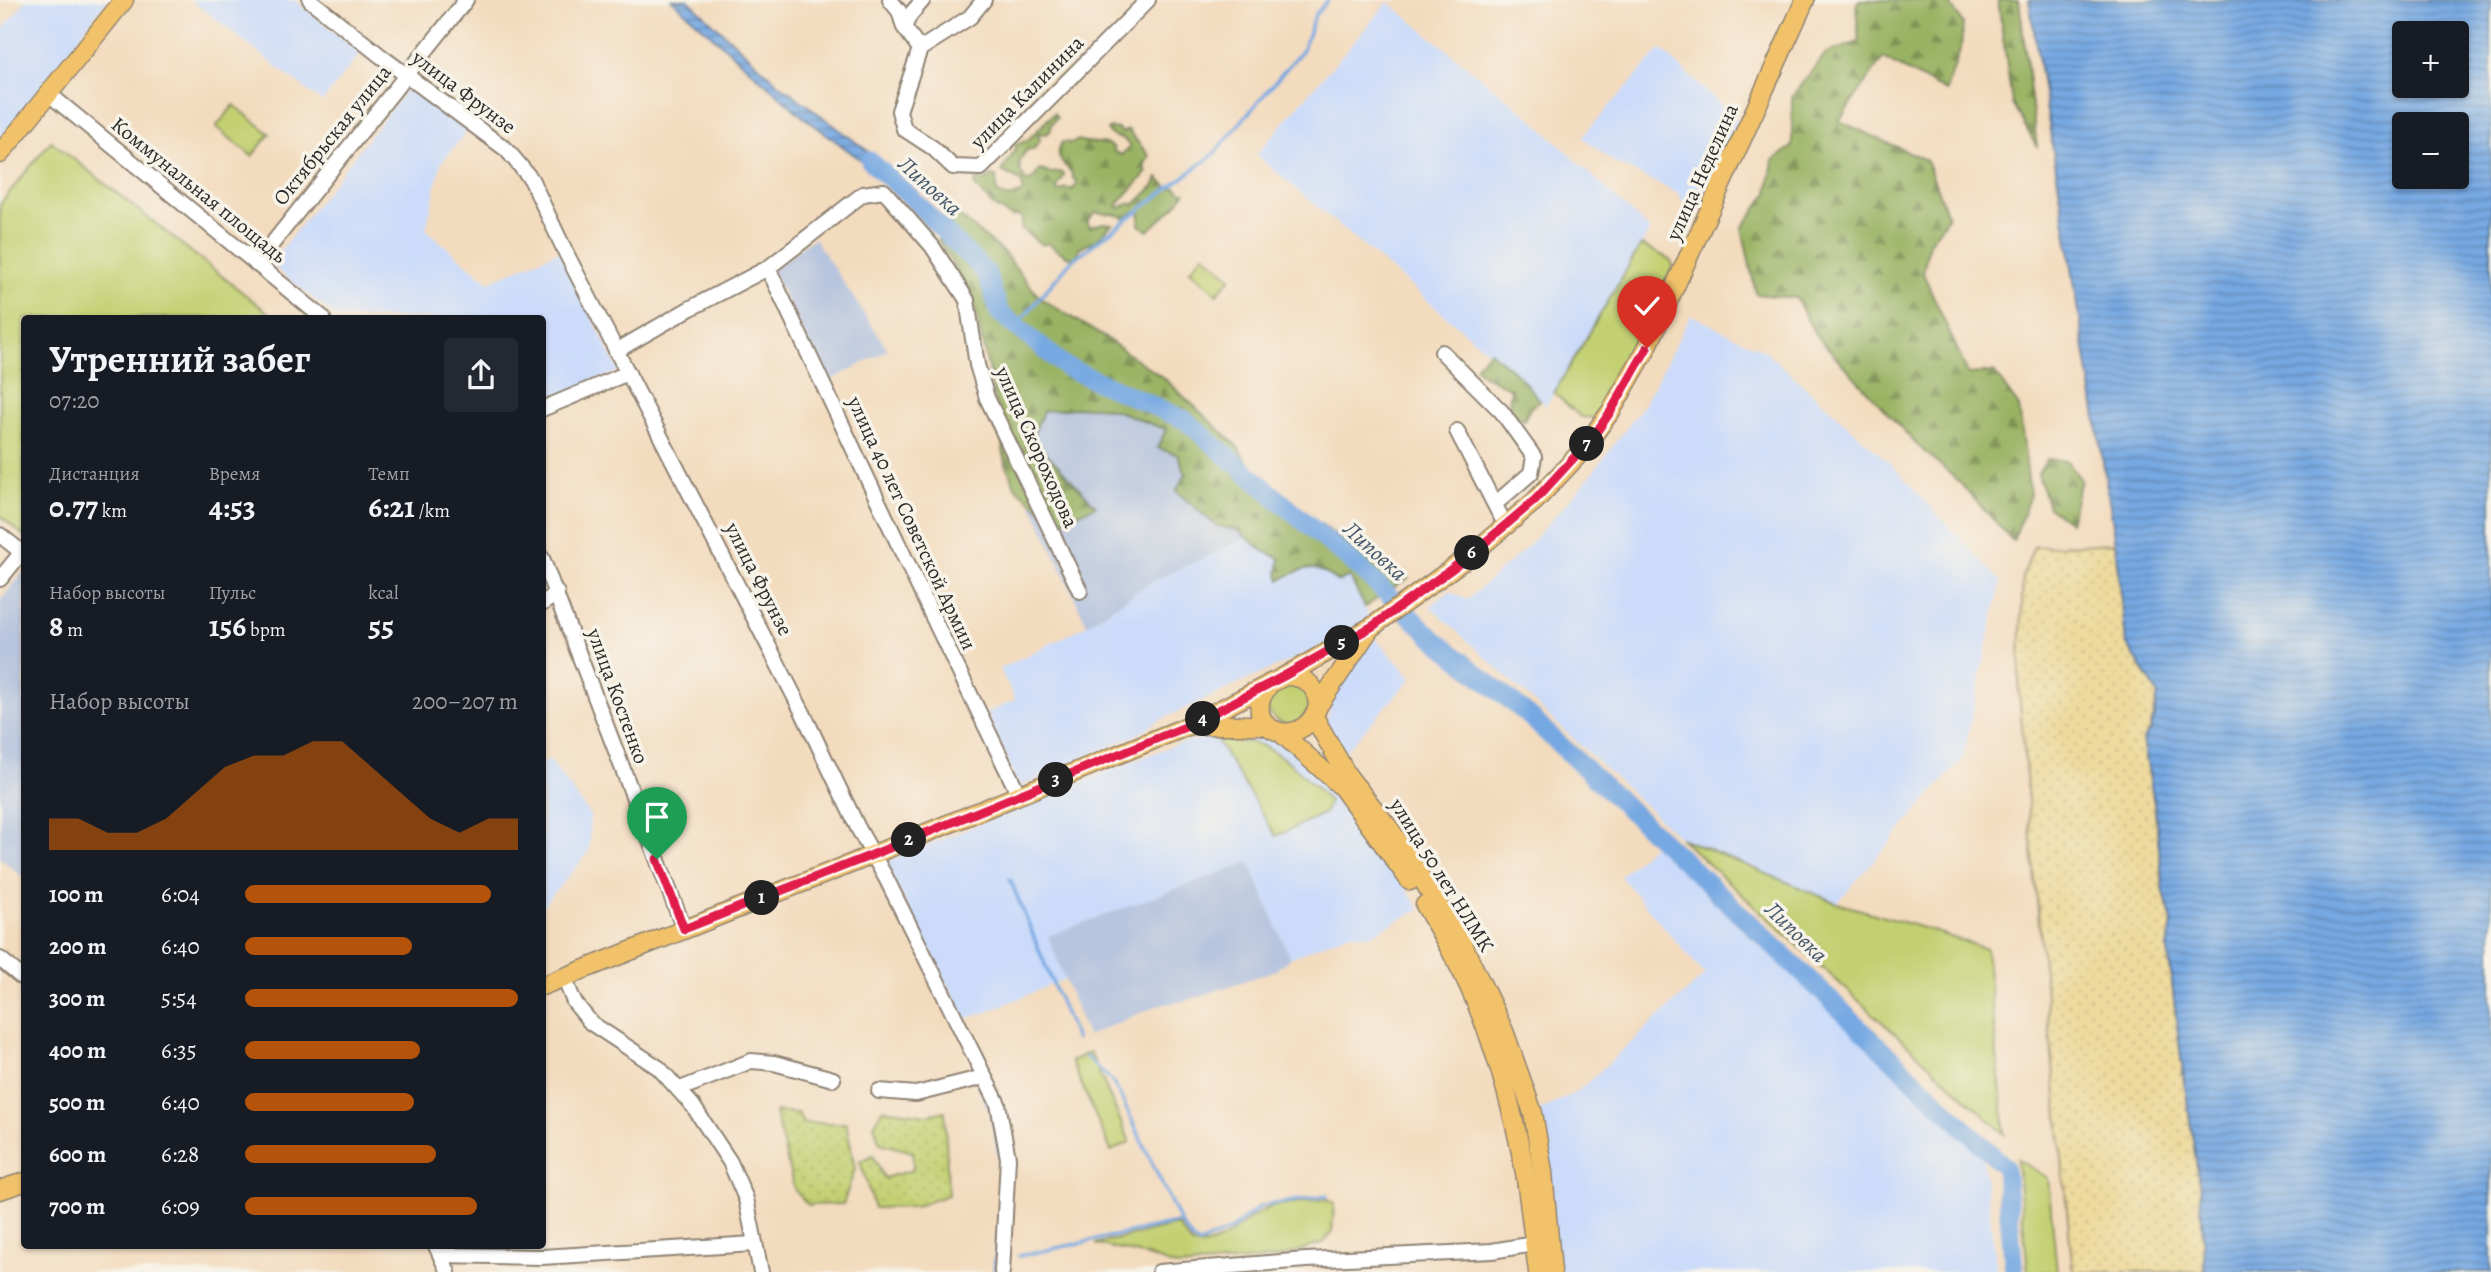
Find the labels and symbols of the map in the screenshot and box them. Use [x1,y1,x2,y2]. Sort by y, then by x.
street label: улица Калинина [963,29,1090,156]
street label: улица Фрунзе [405,43,522,140]
street label: Октябрьская улица [267,59,398,211]
street label: улица Неделина [1659,99,1745,246]
street label: Коммунальная площадь [105,110,293,270]
water label: Липовка [890,148,969,223]
pin [1617,276,1677,348]
street label: улица Скороходова [988,361,1085,532]
street label: улица 40 лет Советской Армии [840,391,983,654]
pin: 7 [1570,426,1604,462]
water label: Липовка [1335,513,1414,588]
street label: улица Фрунзе [718,517,800,640]
pin: 6 [1454,536,1490,570]
street label: улица Костенко [580,623,656,768]
pin: 5 [1324,626,1360,660]
pin: 4 [1186,702,1220,736]
pin: 3 [1038,762,1074,798]
pin [627,787,687,859]
street label: улица 50 лет НЛМК [1383,792,1501,958]
pin: 2 [892,822,926,858]
pin: 1 [744,880,780,916]
water label: Липовка [1757,893,1835,970]

